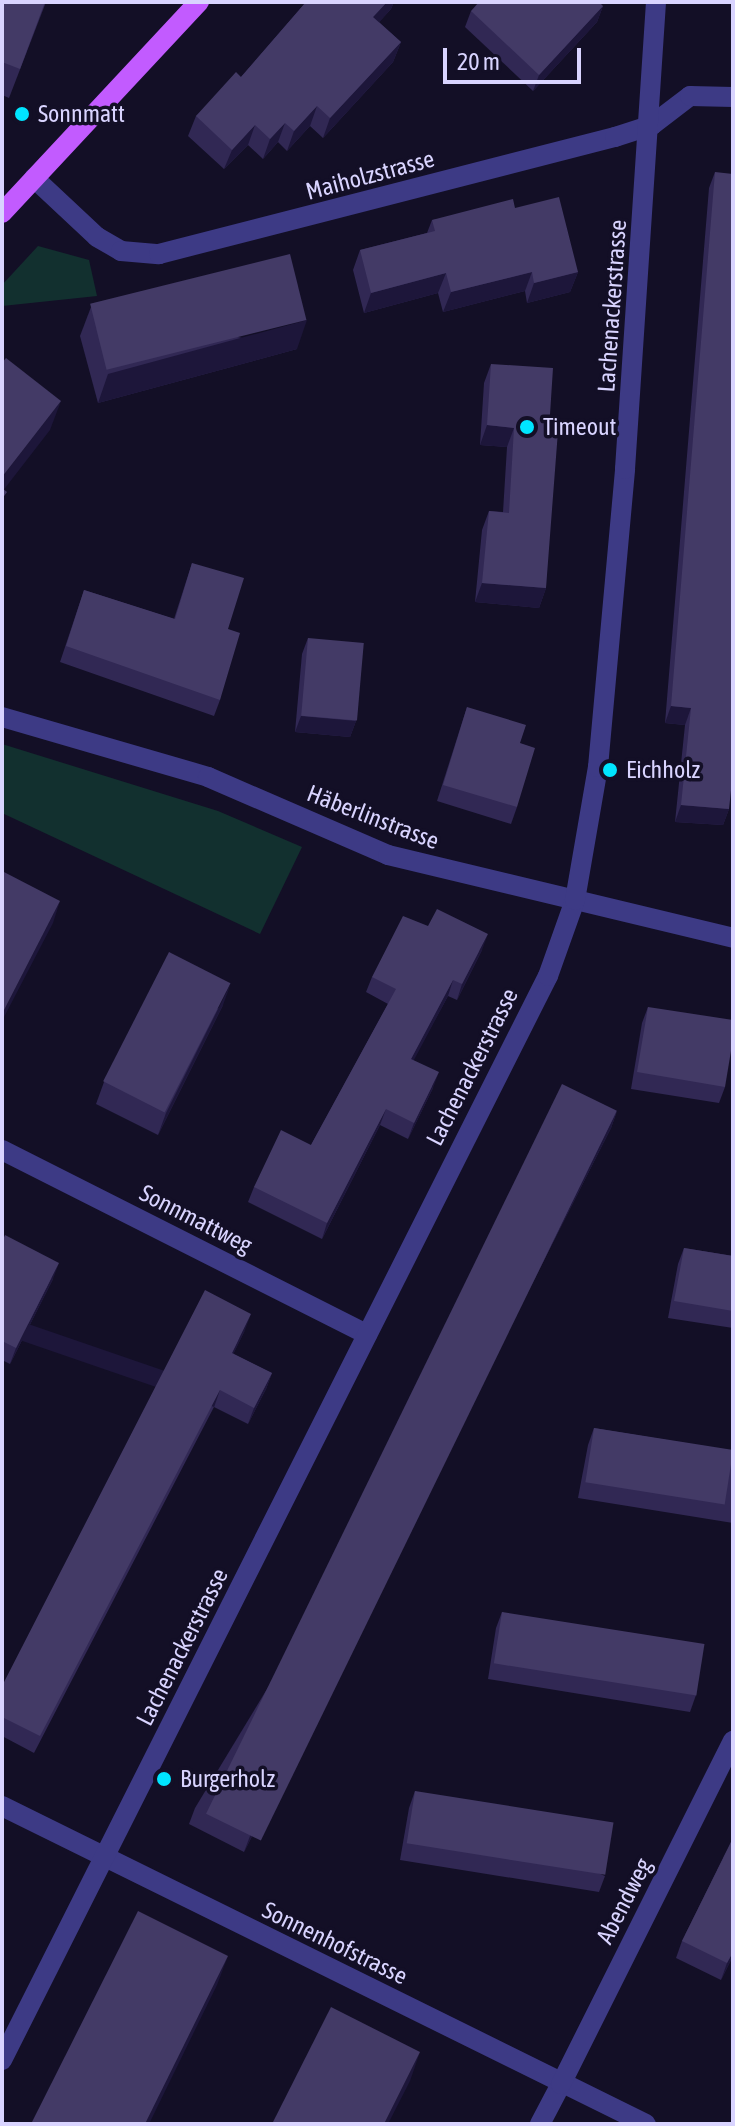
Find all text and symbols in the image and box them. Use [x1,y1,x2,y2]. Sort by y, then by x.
scale bar [447,32,585,82]
text: 20 m [457,48,500,75]
place label: Sonnmatt [38,100,125,128]
marker: Sonnmatt [13,105,31,123]
street label: Maiholzstrasse [303,144,437,206]
street label: Lachenackerstrasse [592,219,632,393]
place label: Timeout [543,413,616,441]
marker: Timeout [518,418,536,436]
place label: Eichholz [626,756,700,784]
marker: Eichholz [601,761,619,779]
street label: Häberlinstrasse [303,779,443,855]
street label: Lachenackerstrasse [420,984,524,1150]
street label: Sonnmattweg [135,1178,257,1260]
street label: Lachenackerstrasse [130,1564,234,1730]
place label: Burgerholz [180,1765,275,1793]
marker: Burgerholz [155,1770,173,1788]
street label: Abendweg [590,1853,658,1949]
street label: Sonnenhofstrasse [258,1895,412,1991]

